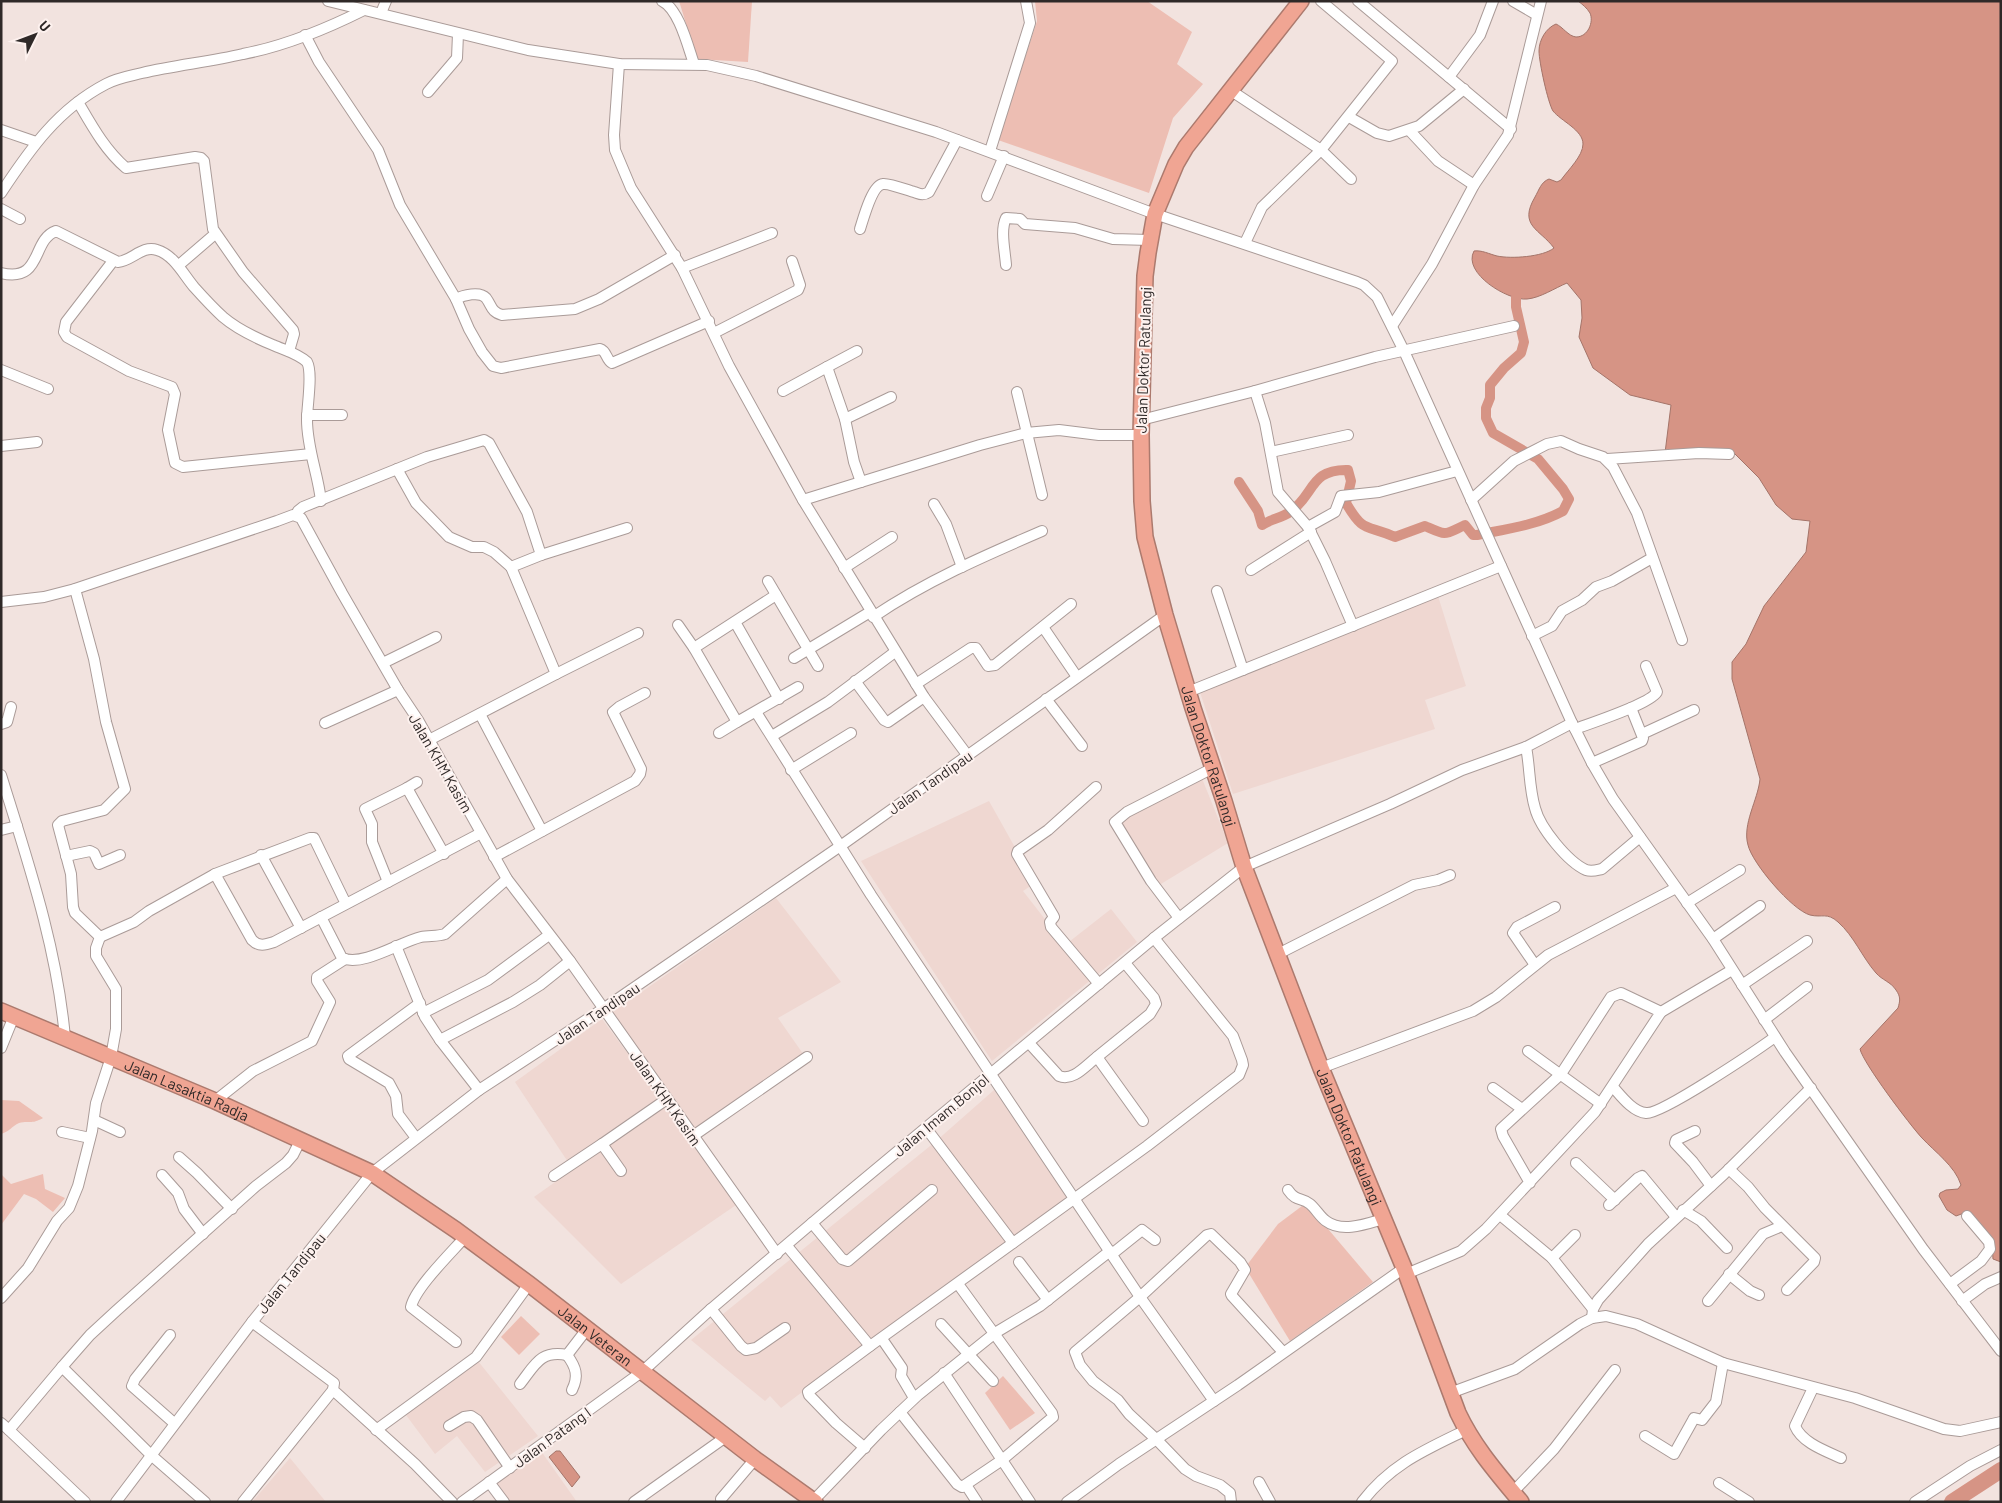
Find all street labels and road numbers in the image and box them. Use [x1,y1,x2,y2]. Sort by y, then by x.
street label: Jalan Doktor Ratulangi [1131,286,1155,434]
street label: Jalan Doktor Ratulangi [1178,683,1240,828]
street label: Jalan KHM Kasim [405,710,477,816]
street label: Jalan Tandipau [885,746,975,818]
street label: Jalan Tandipau [551,978,643,1048]
street label: Jalan KHM Kasim [627,1047,705,1149]
street label: Jalan Lasaktia Radja [122,1055,252,1124]
street label: Jalan Doktor Ratulangi [1313,1065,1386,1208]
street label: Jalan Imam Bonjol [890,1070,992,1160]
street label: Jalan Tandipau [253,1229,329,1317]
street label: Jalan Veteran [555,1301,636,1370]
street label: Jalan Patang I [510,1403,594,1471]

